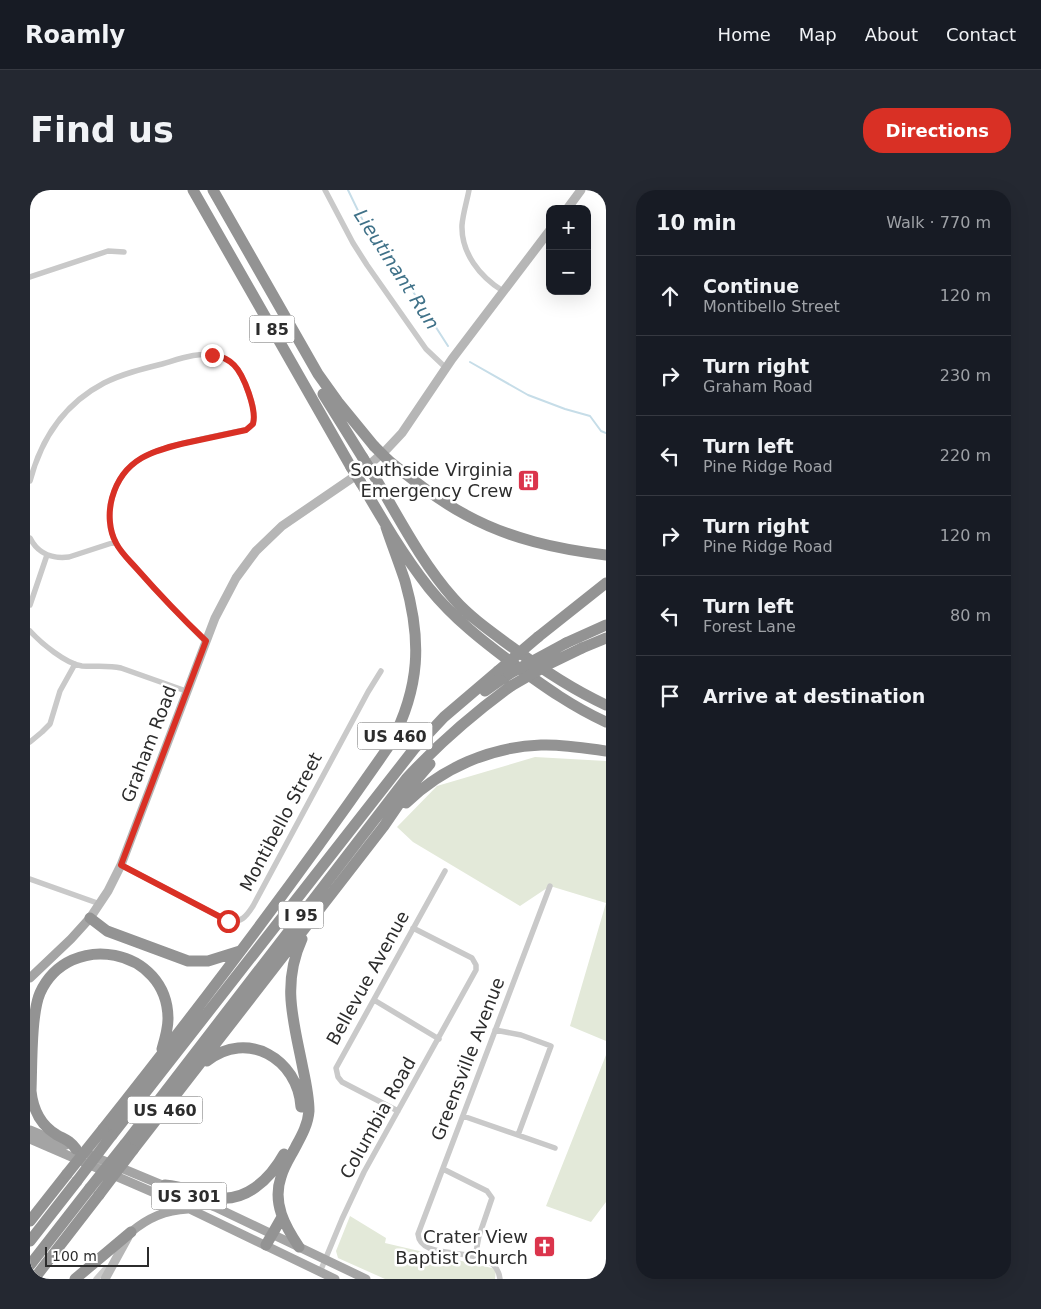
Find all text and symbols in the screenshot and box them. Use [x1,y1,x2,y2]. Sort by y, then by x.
text: Roamly [25,21,125,49]
text: Home [718,24,771,45]
text: Map [799,24,837,45]
text: About [865,24,918,45]
text: Contact [946,24,1016,45]
button: Directions [863,108,1011,153]
text: Find us [30,110,174,150]
water label: Lieutinant Run [350,205,444,333]
map controls [546,205,591,295]
button: + [546,205,591,250]
text: 10 min [656,211,737,235]
text: Walk · 770 m [886,213,991,232]
button: − [546,250,591,295]
text: Continue [703,275,799,297]
icon: ahead [656,282,684,310]
text: 120 m [940,286,991,305]
text: Montibello Street [703,297,840,316]
road number: I 85 [250,316,294,342]
route end [201,344,224,367]
text: Turn right [703,355,809,377]
icon: right [656,362,684,390]
text: 230 m [940,366,991,385]
text: Graham Road [703,377,813,396]
text: Turn left [703,435,794,457]
icon: left [656,442,684,470]
text: 220 m [940,446,991,465]
text: Pine Ridge Road [703,457,833,476]
place label: Southside Virginia Emergency Crew [350,459,513,501]
building icon: Southside Virginia Emergency Crew [517,468,541,492]
text: Turn right [703,515,809,537]
icon: right [656,522,684,550]
text: 120 m [940,526,991,545]
text: Pine Ridge Road [703,537,833,556]
text: Turn left [703,595,794,617]
icon: left [656,602,684,630]
text: 80 m [950,606,991,625]
text: Forest Lane [703,617,796,636]
icon: arrive [656,682,684,710]
street label: Graham Road [117,683,180,805]
text: Arrive at destination [703,685,925,707]
road number: US 460 [358,722,432,750]
street label: Montibello Street [235,749,326,895]
road number: I 95 [278,902,324,928]
street label: Bellevue Avenue [322,907,413,1049]
route start [217,910,240,933]
street label: Greensville Avenue [427,974,508,1143]
street label: Columbia Road [335,1053,420,1182]
road number: US 460 [128,1096,202,1124]
road number: US 301 [152,1182,226,1209]
place label: Crater View Baptist Church [395,1226,528,1268]
church icon: Crater View Baptist Church [532,1235,556,1259]
scale bar [45,1244,149,1267]
text: 100 m [52,1248,97,1264]

